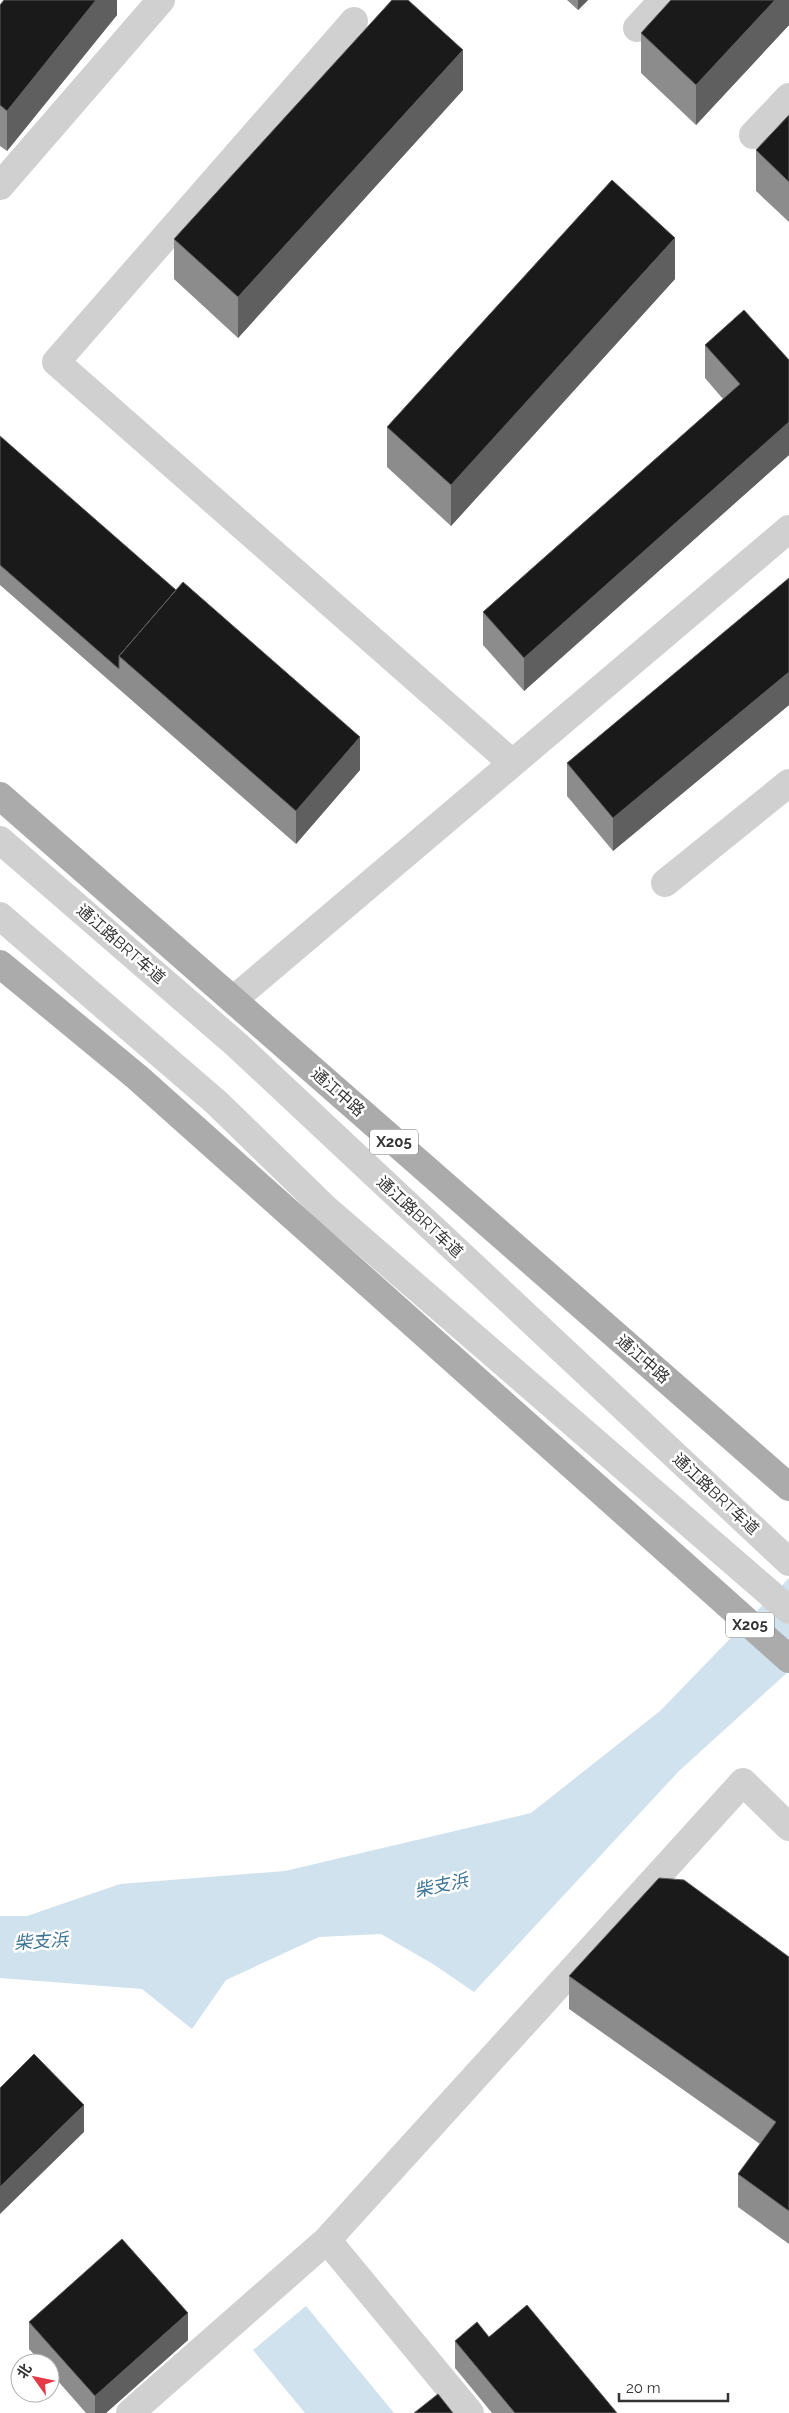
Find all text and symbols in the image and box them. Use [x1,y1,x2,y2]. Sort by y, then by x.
street label: 通江路BRT车道 [73,901,169,987]
street label: 通江中路 [308,1064,368,1120]
road number: X205 [370,1130,418,1154]
street label: 通江路BRT车道 [373,1172,467,1262]
street label: 通江中路 [613,1331,673,1387]
street label: 通江路BRT车道 [669,1449,763,1539]
road number: X205 [726,1612,774,1638]
water label: 柴支浜 [412,1869,472,1901]
water label: 柴支浜 [13,1929,71,1953]
north arrow [10,2353,60,2403]
text: 北 [14,2361,35,2381]
scale bar [619,2370,728,2402]
text: 20 m [626,2379,661,2397]

